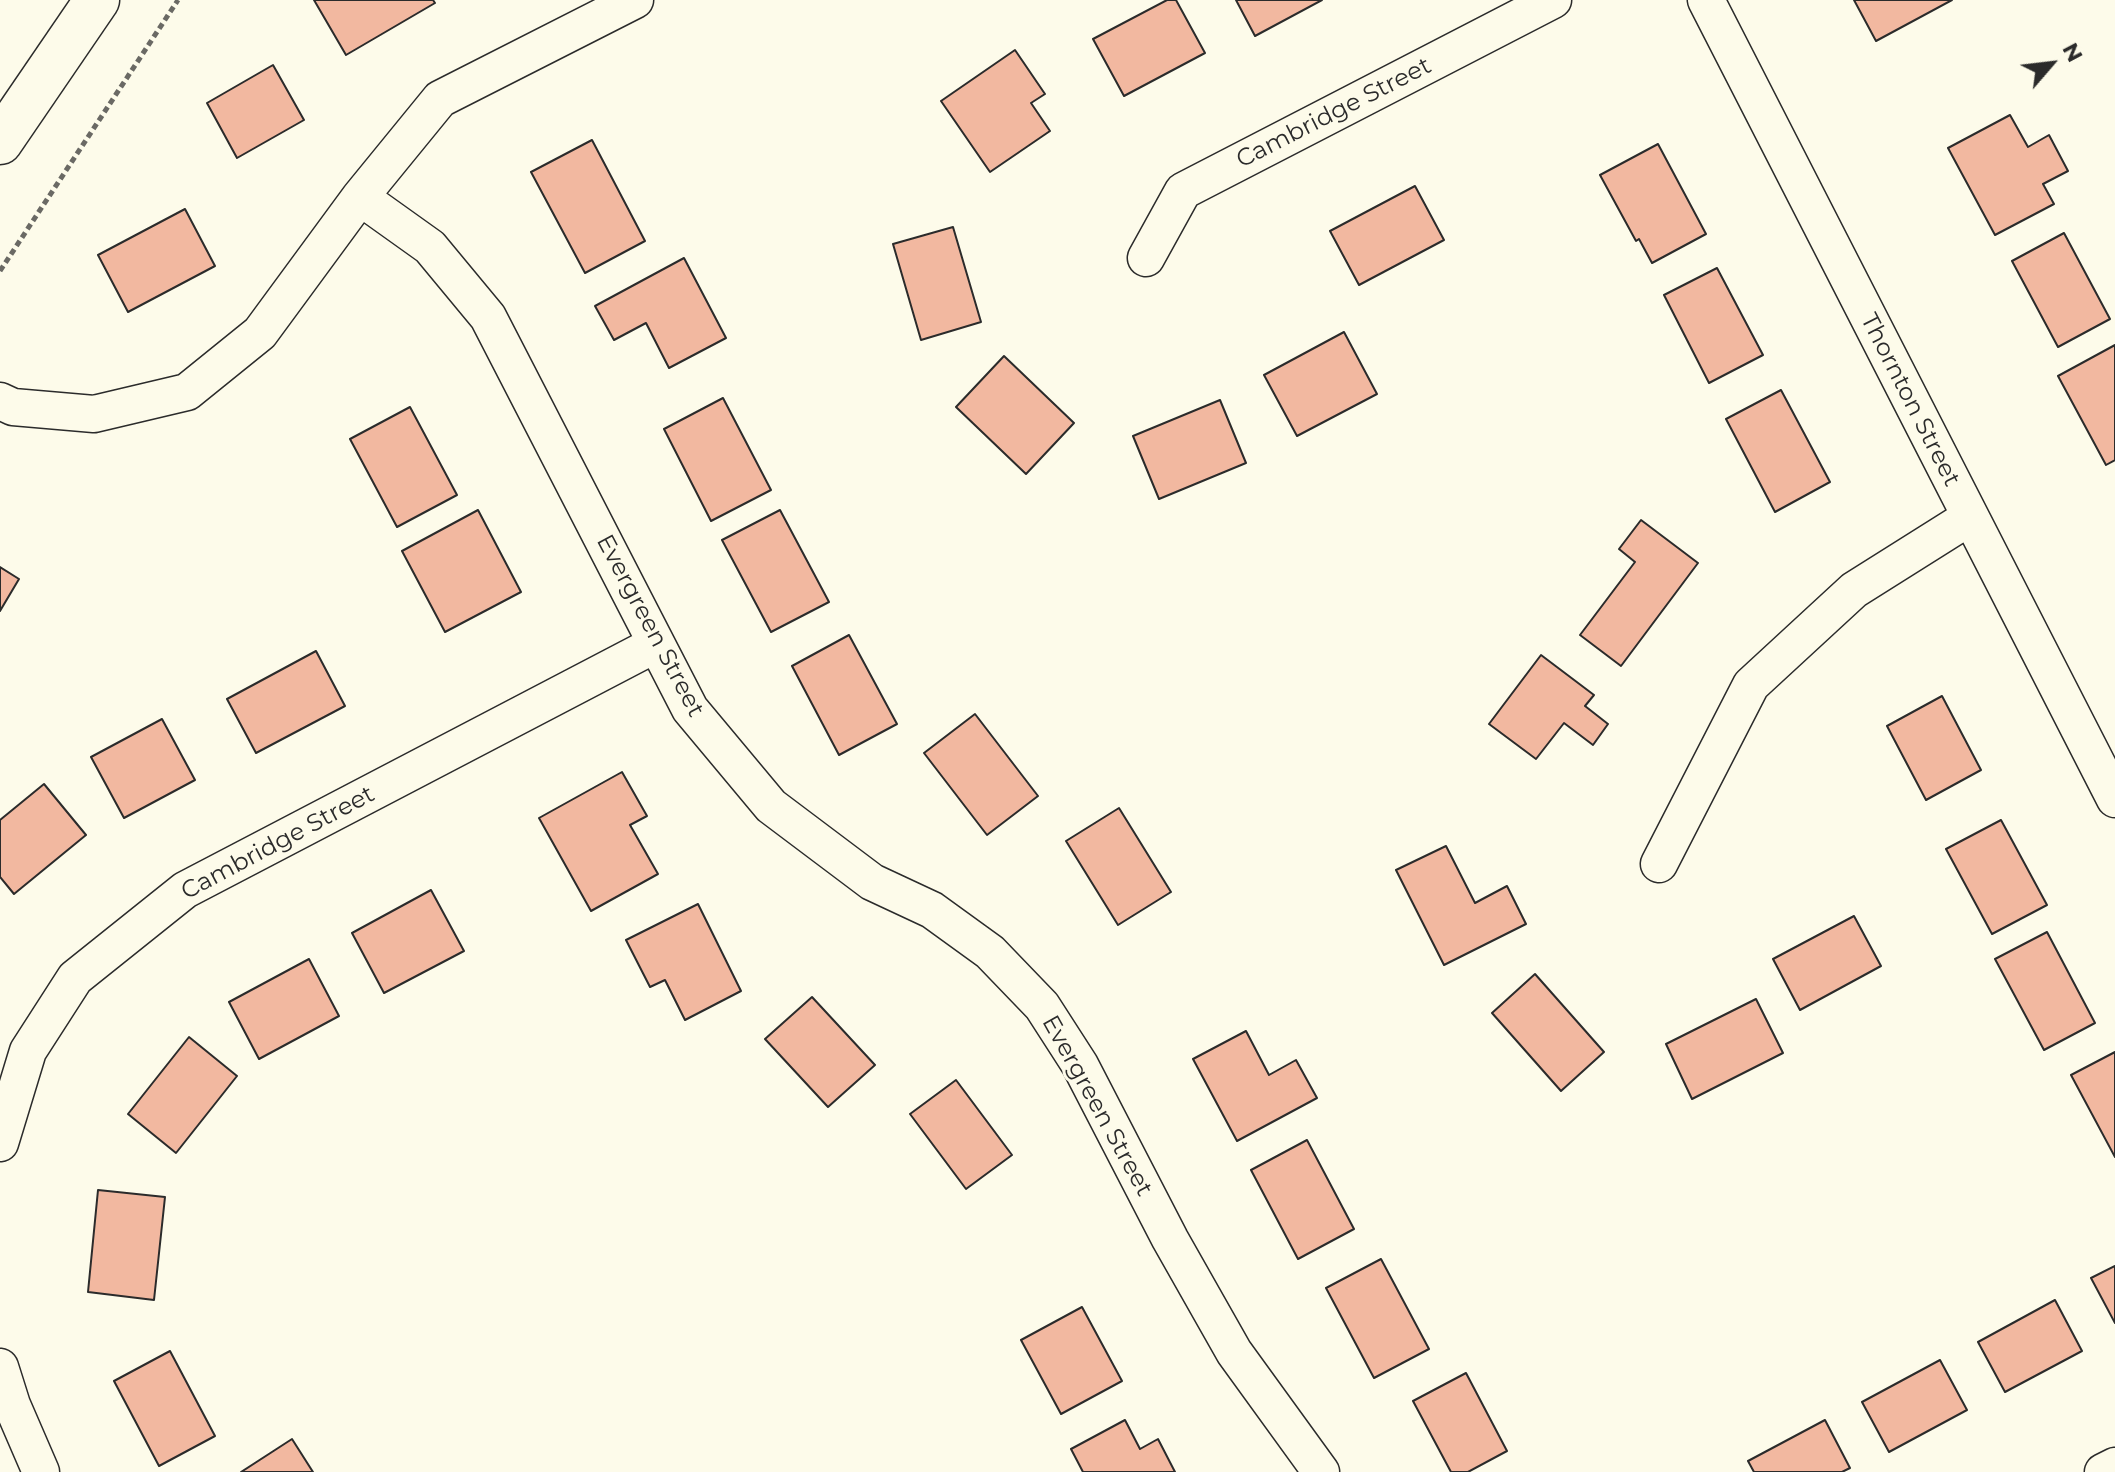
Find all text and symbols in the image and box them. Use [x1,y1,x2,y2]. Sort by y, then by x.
north arrow [2011,24,2091,104]
text: N [2057,38,2089,67]
street label: Cambridge Street [1232,51,1436,175]
street label: Thornton Street [1854,309,1966,491]
street label: Evergreen Street [590,530,710,722]
street label: Cambridge Street [176,780,380,906]
street label: Evergreen Street [1035,1011,1159,1201]

